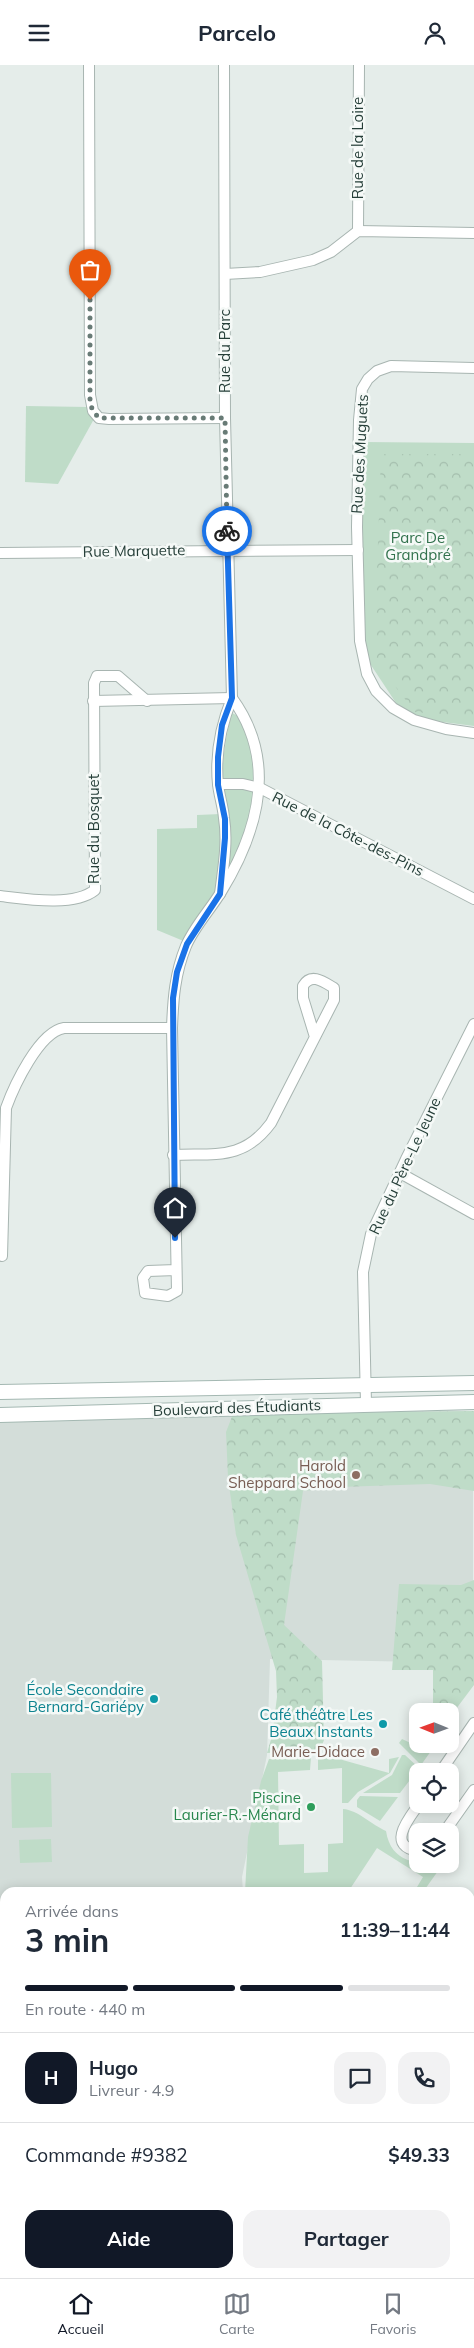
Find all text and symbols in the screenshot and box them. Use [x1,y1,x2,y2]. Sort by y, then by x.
icon: menu [25,19,53,47]
text: Parcelo [198,19,276,47]
icon: person [421,19,449,47]
street label: Rue de la Loire [348,97,367,199]
pin [69,249,111,300]
icon: bag [76,256,104,284]
street label: Rue du Parc [215,309,234,393]
street label: Rue des Muguets [347,394,372,514]
courier [202,506,252,556]
icon: bike [213,517,241,545]
park label: Parc De Grandpré [385,528,451,564]
street label: Rue Marquette [83,540,185,561]
street label: Rue du Bosquet [84,774,103,884]
street label: Rue de la Côte-des-Pins [269,787,427,880]
street label: Rue du Père-Le Jeune [364,1094,445,1237]
pin [154,1187,196,1238]
icon: home [161,1194,189,1222]
street label: Boulevard des Étudiants [153,1395,321,1420]
place label: Harold Sheppard School [228,1456,346,1492]
marker: Harold Sheppard School [350,1469,362,1481]
place label: École Secondaire Bernard-Gariépy [27,1680,144,1716]
marker: École Secondaire Bernard-Gariépy [148,1693,160,1705]
north arrow [409,1703,459,1753]
map controls [409,1703,459,1873]
place label: Café théâtre Les Beaux Instants [259,1705,373,1741]
marker: Café théâtre Les Beaux Instants [377,1718,389,1730]
place label: Marie-Didace [271,1742,365,1761]
marker: Marie-Didace [369,1746,381,1758]
button: locate [409,1763,459,1813]
place label: Piscine Laurier-R.-Ménard [174,1788,301,1824]
marker: Piscine Laurier-R.-Ménard [305,1801,317,1813]
button: layers [409,1823,459,1873]
text: Arrivée dans [25,1901,119,1921]
text: 11:39–11:44 [340,1918,450,1942]
text: 3 min [25,1920,109,1960]
text: En route · 440 m [25,1999,145,2019]
button: chat [334,2052,386,2104]
button: phone [398,2052,450,2104]
text: Hugo [89,2056,138,2080]
text: H [44,2066,58,2090]
text: Livreur · 4.9 [89,2080,174,2100]
text: Commande #9382 [25,2143,188,2167]
text: $49.33 [388,2143,450,2167]
button: Aide [25,2210,233,2268]
button: Partager [243,2210,450,2268]
tab: Accueil [58,2290,104,2338]
tab: Carte [219,2290,255,2338]
tab: Favoris [370,2290,416,2338]

